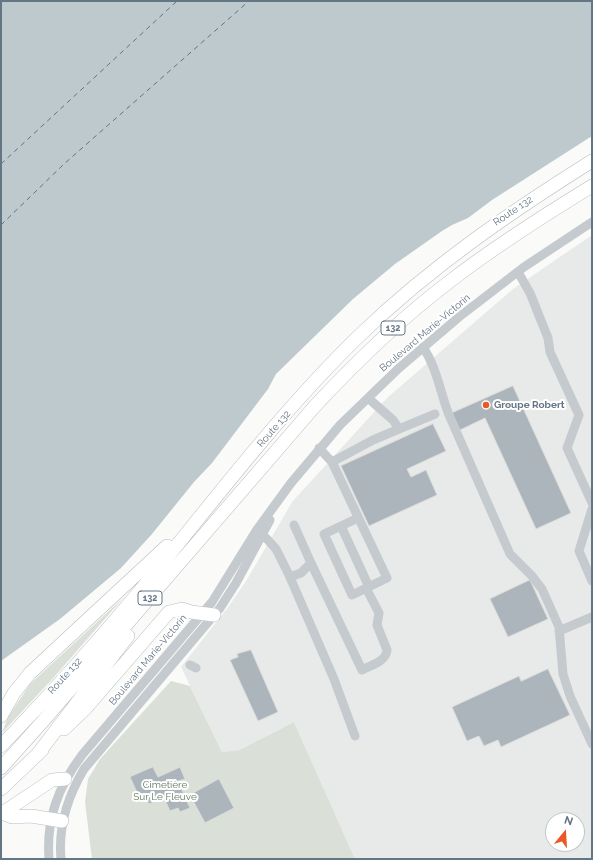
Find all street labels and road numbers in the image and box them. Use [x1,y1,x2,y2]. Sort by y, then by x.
street label: Route 132 [491,194,535,228]
street label: Boulevard Marie-Victorin [377,292,473,374]
road number: 132 [381,321,405,335]
street label: Route 132 [255,408,293,450]
road number: 132 [138,591,162,605]
street label: Boulevard Marie-Victorin [107,612,189,708]
street label: Route 132 [46,655,84,697]

